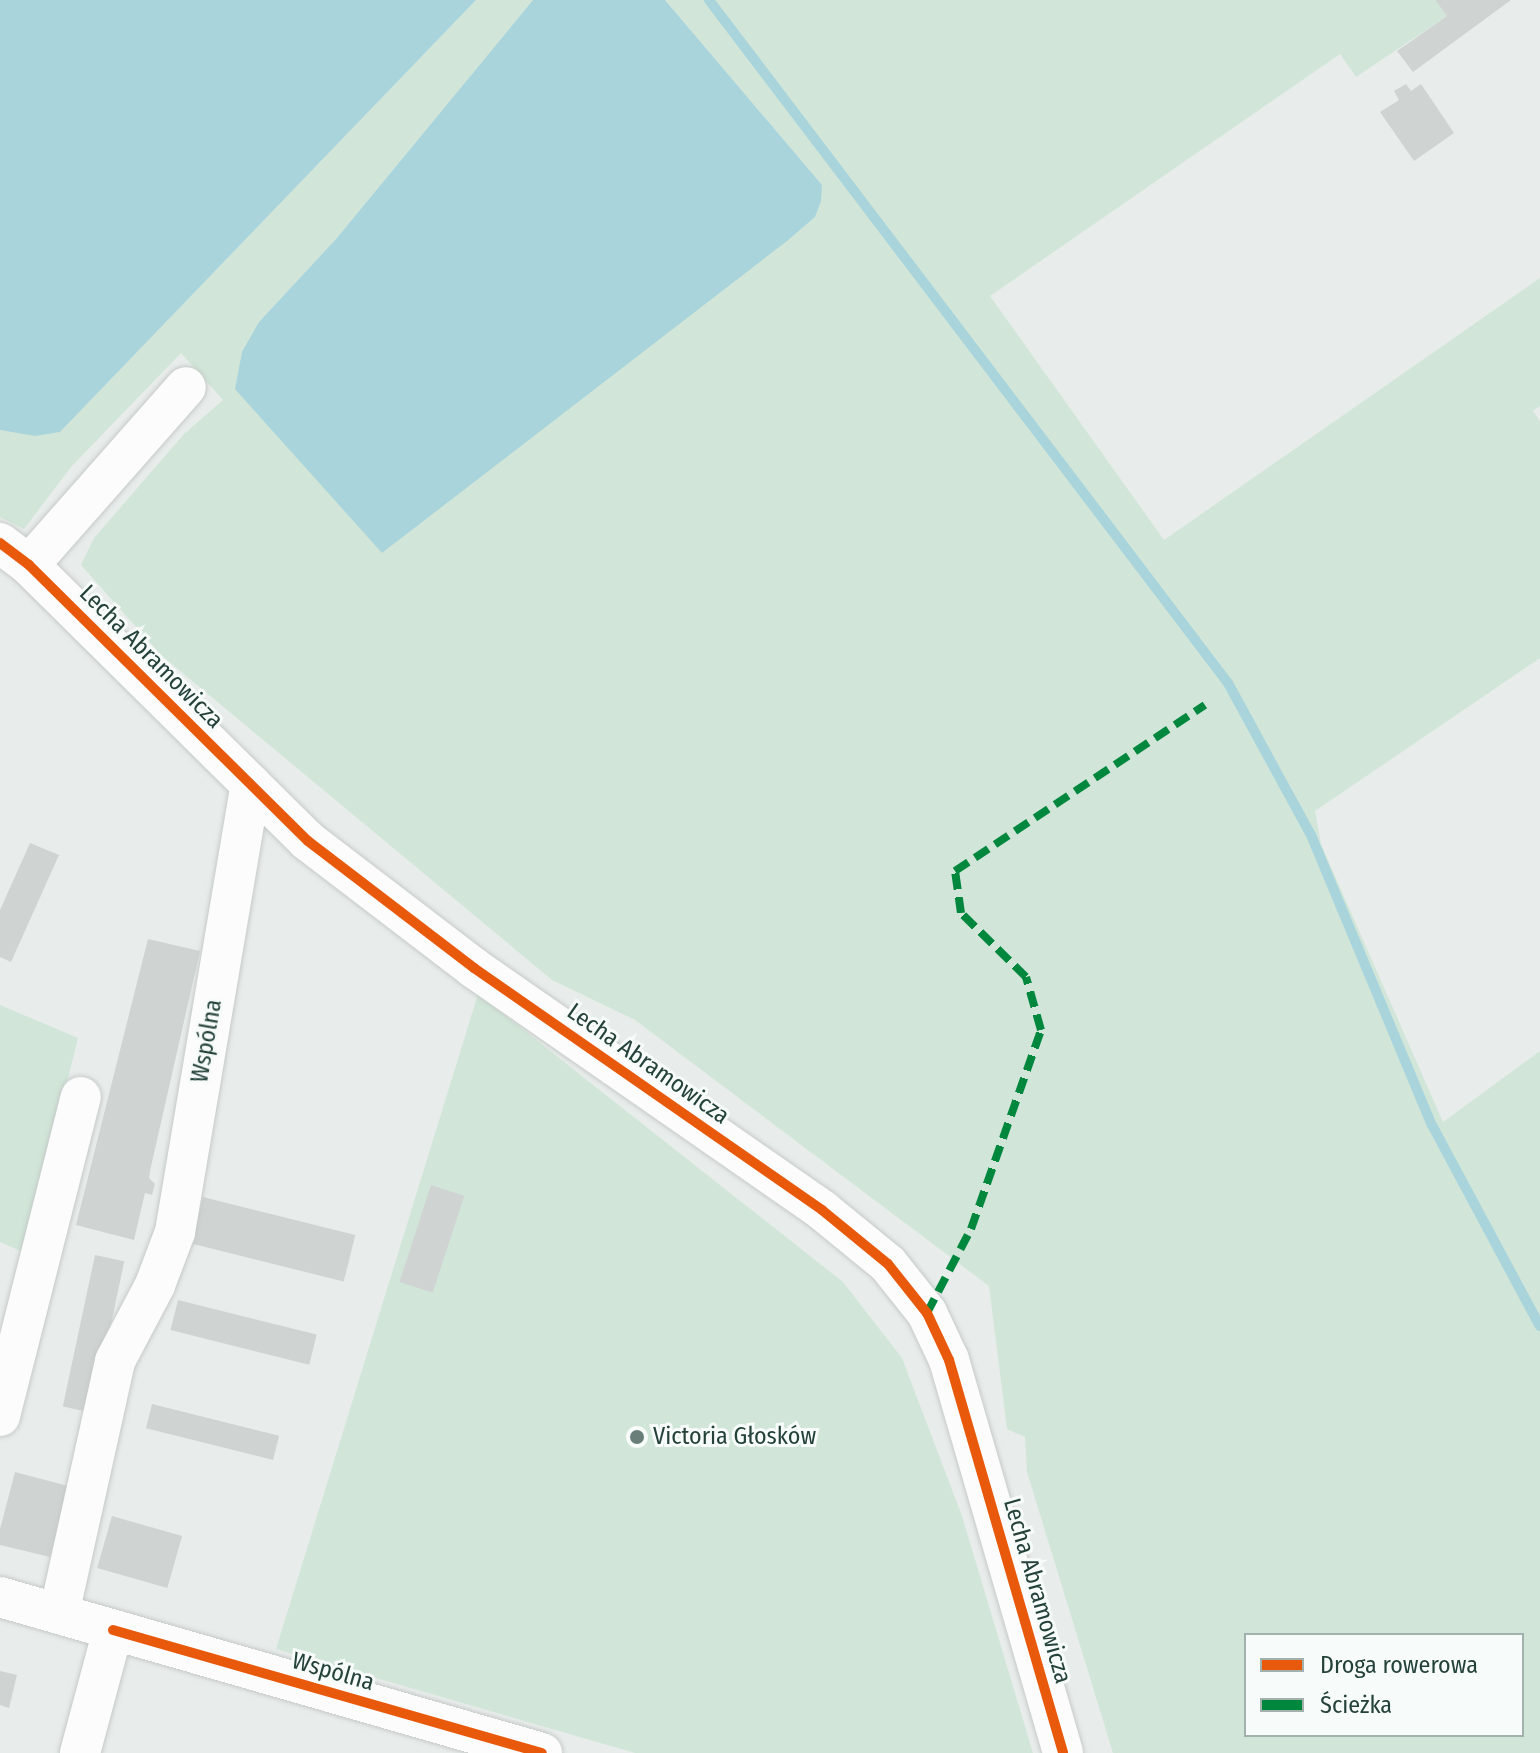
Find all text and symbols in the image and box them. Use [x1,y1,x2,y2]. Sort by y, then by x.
street label: Lecha Abramowicza [73,579,229,735]
street label: Wspólna [186,997,228,1085]
street label: Lecha Abramowicza [561,997,735,1131]
place label: Victoria Głosków [653,1423,816,1451]
marker: Victoria Głosków [628,1428,646,1446]
street label: Lecha Abramowicza [997,1495,1077,1687]
legend [1244,1633,1524,1737]
street label: Wspólna [289,1647,377,1697]
text: Droga rowerowa [1320,1651,1478,1679]
text: Ścieżka [1320,1691,1392,1719]

